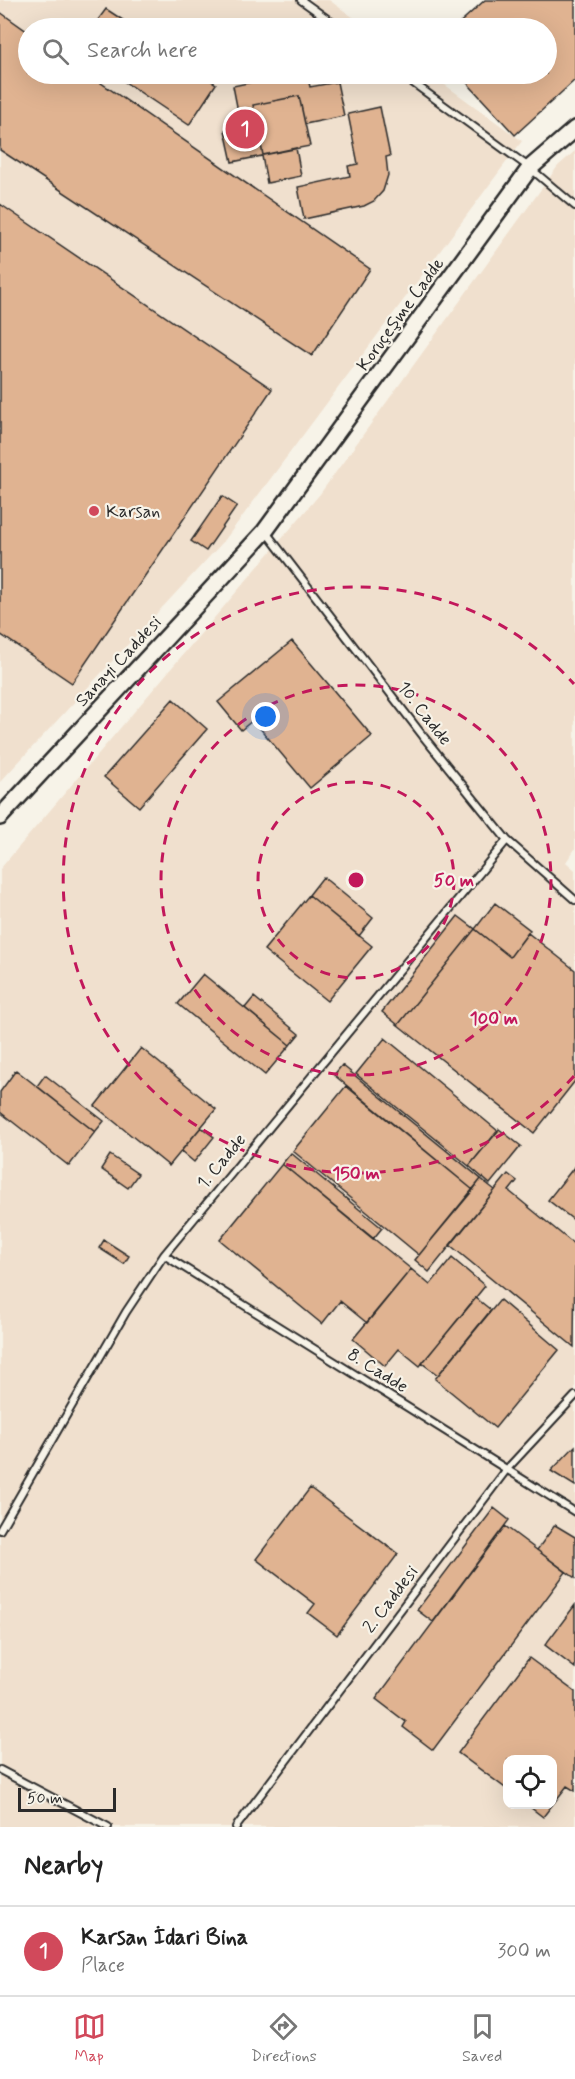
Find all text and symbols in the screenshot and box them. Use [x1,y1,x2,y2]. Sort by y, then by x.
search box [18,18,557,84]
icon: search [39,35,72,68]
text: Search here [87,37,198,65]
pin: 1 [226,106,264,152]
street label: Koruçeşme Cadde [351,253,450,376]
place label: Karsan [106,500,160,524]
marker: Karsan [87,504,101,518]
street label: Sanayi Caddesi [70,611,167,712]
street label: 10. Cadde [392,676,457,751]
your location [251,702,280,731]
text: 50 m [434,869,474,893]
centre of rings [346,870,366,890]
text: 100 m [470,1007,518,1031]
street label: 1. Cadde [192,1129,252,1194]
text: 150 m [332,1162,380,1186]
street label: 8. Cadde [343,1343,412,1399]
street label: 2. Caddesi [358,1561,424,1638]
map controls [503,1755,557,1809]
button: locate [503,1755,557,1809]
scale bar [18,1785,116,1812]
text: 50 m [27,1788,63,1809]
text: Nearby [24,1849,103,1883]
text: Karsan İdari Bina [81,1924,248,1952]
text: 1 [39,1938,48,1965]
text: 300 m [497,1938,551,1965]
text: Place [81,1952,125,1979]
tab: Map [73,2010,106,2067]
tab: Directions [251,2010,317,2067]
tab: Saved [462,2010,502,2067]

